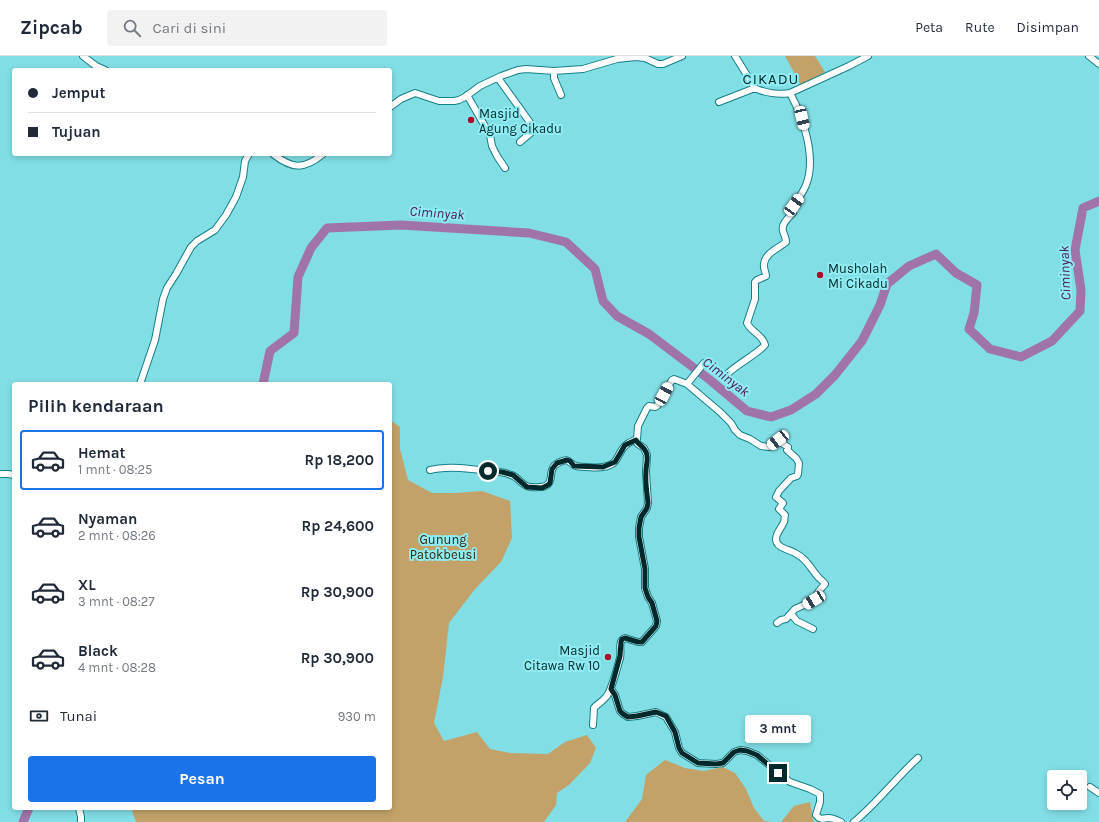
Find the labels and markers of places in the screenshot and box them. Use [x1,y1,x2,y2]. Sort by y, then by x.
place label: Masjid Agung Cikadu [479,106,562,136]
marker: Masjid Agung Cikadu [466,115,476,125]
place label: Musholah Mi Cikadu [828,261,888,291]
marker: Musholah Mi Cikadu [815,270,825,280]
place label: Masjid Citawa Rw 10 [524,643,600,673]
marker: Masjid Citawa Rw 10 [603,652,613,662]

